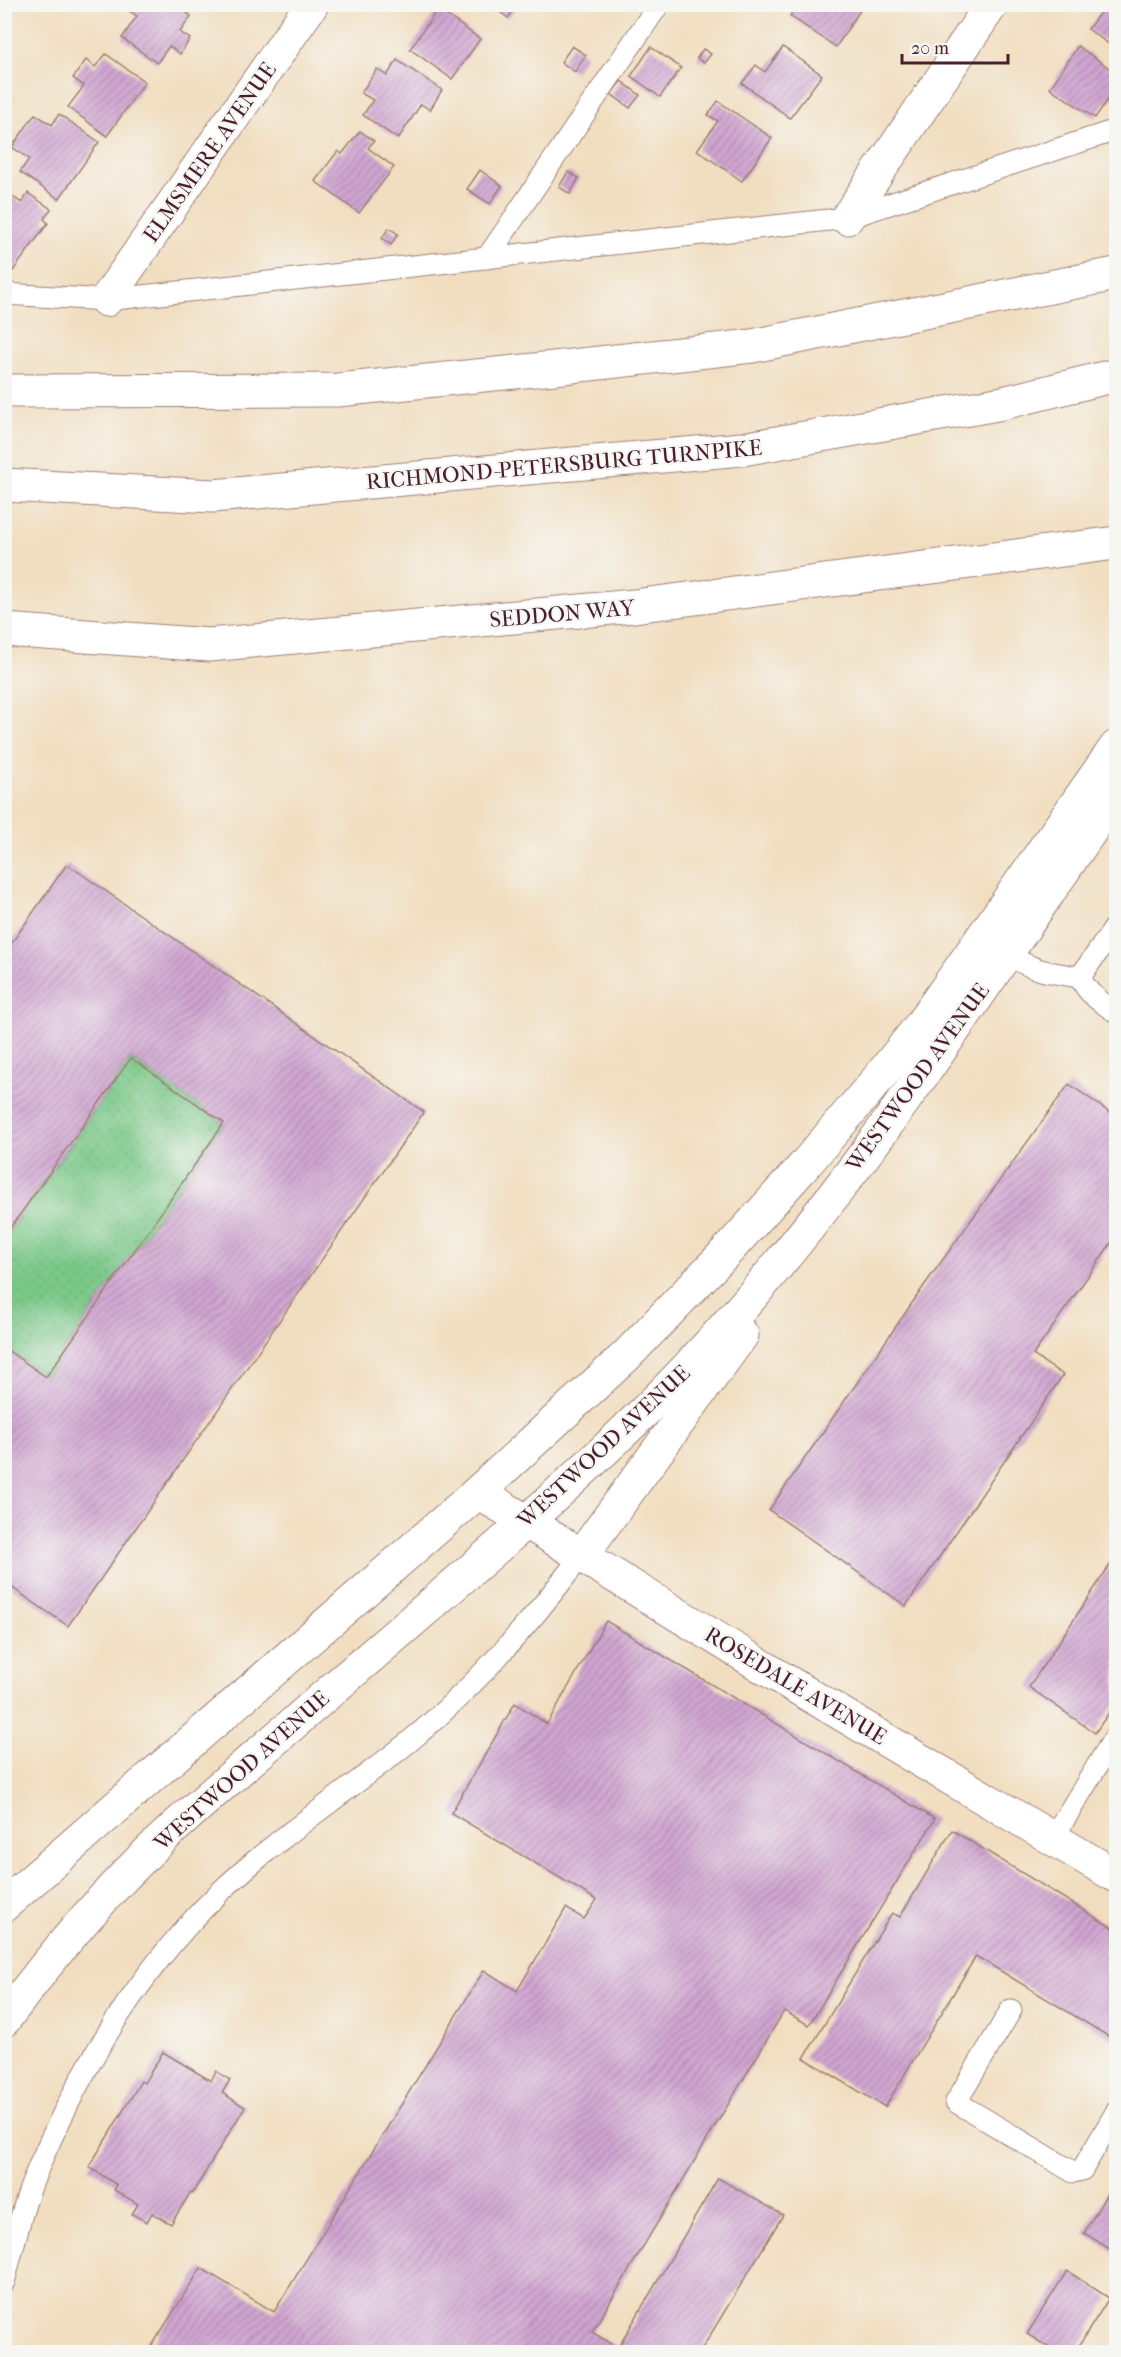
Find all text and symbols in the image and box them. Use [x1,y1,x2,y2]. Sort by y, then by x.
scale bar [902,27,1008,65]
text: 20 m [911,38,949,59]
street label: ELMSMERE AVENUE [138,58,282,248]
street label: RICHMOND-PETERSBURG TURNPIKE [365,435,763,495]
street label: SEDDON WAY [489,595,637,633]
street label: WESTWOOD AVENUE [840,978,995,1178]
street label: WESTWOOD AVENUE [511,1360,695,1534]
street label: ROSEDALE AVENUE [700,1621,891,1750]
street label: WESTWOOD AVENUE [148,1685,335,1857]

